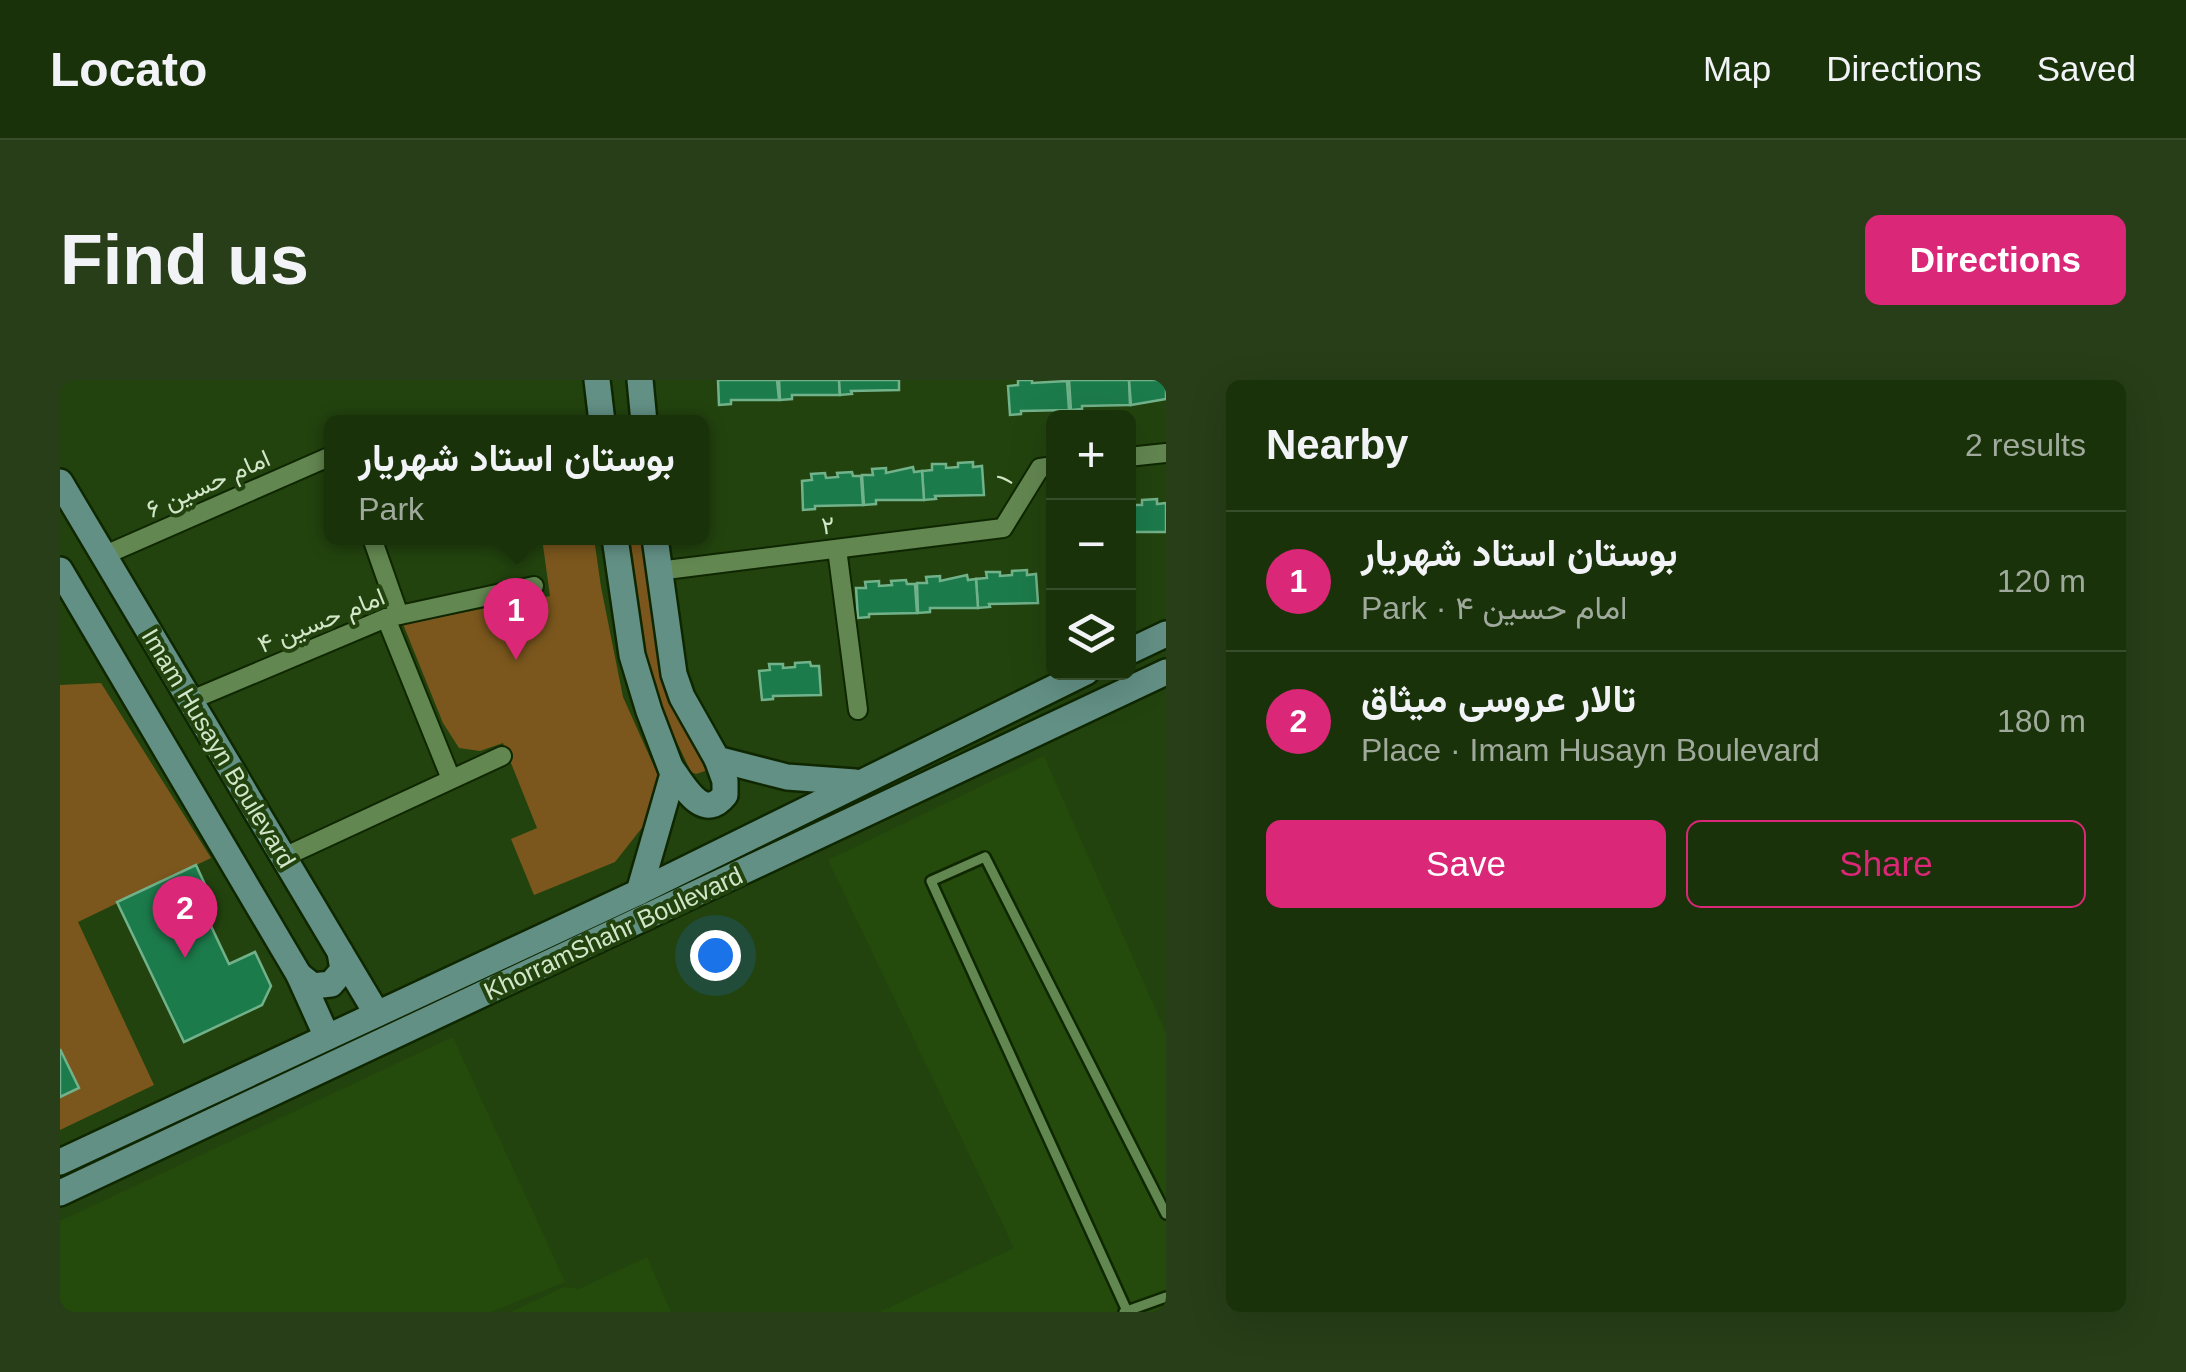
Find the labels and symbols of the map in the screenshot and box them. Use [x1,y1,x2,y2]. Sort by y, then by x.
street label: امام حسین ۶ [142,443,275,525]
street label: ۱ [990,469,1018,489]
street label: ۲ [820,510,836,540]
pin: 1 [484,578,548,660]
street label: امام حسین ۴ [253,582,390,661]
street label: Imam Husayn Boulevard [137,623,301,873]
street label: KhorramShahr Boulevard [479,861,747,1005]
pin: 2 [152,876,218,958]
your location [690,930,741,981]

